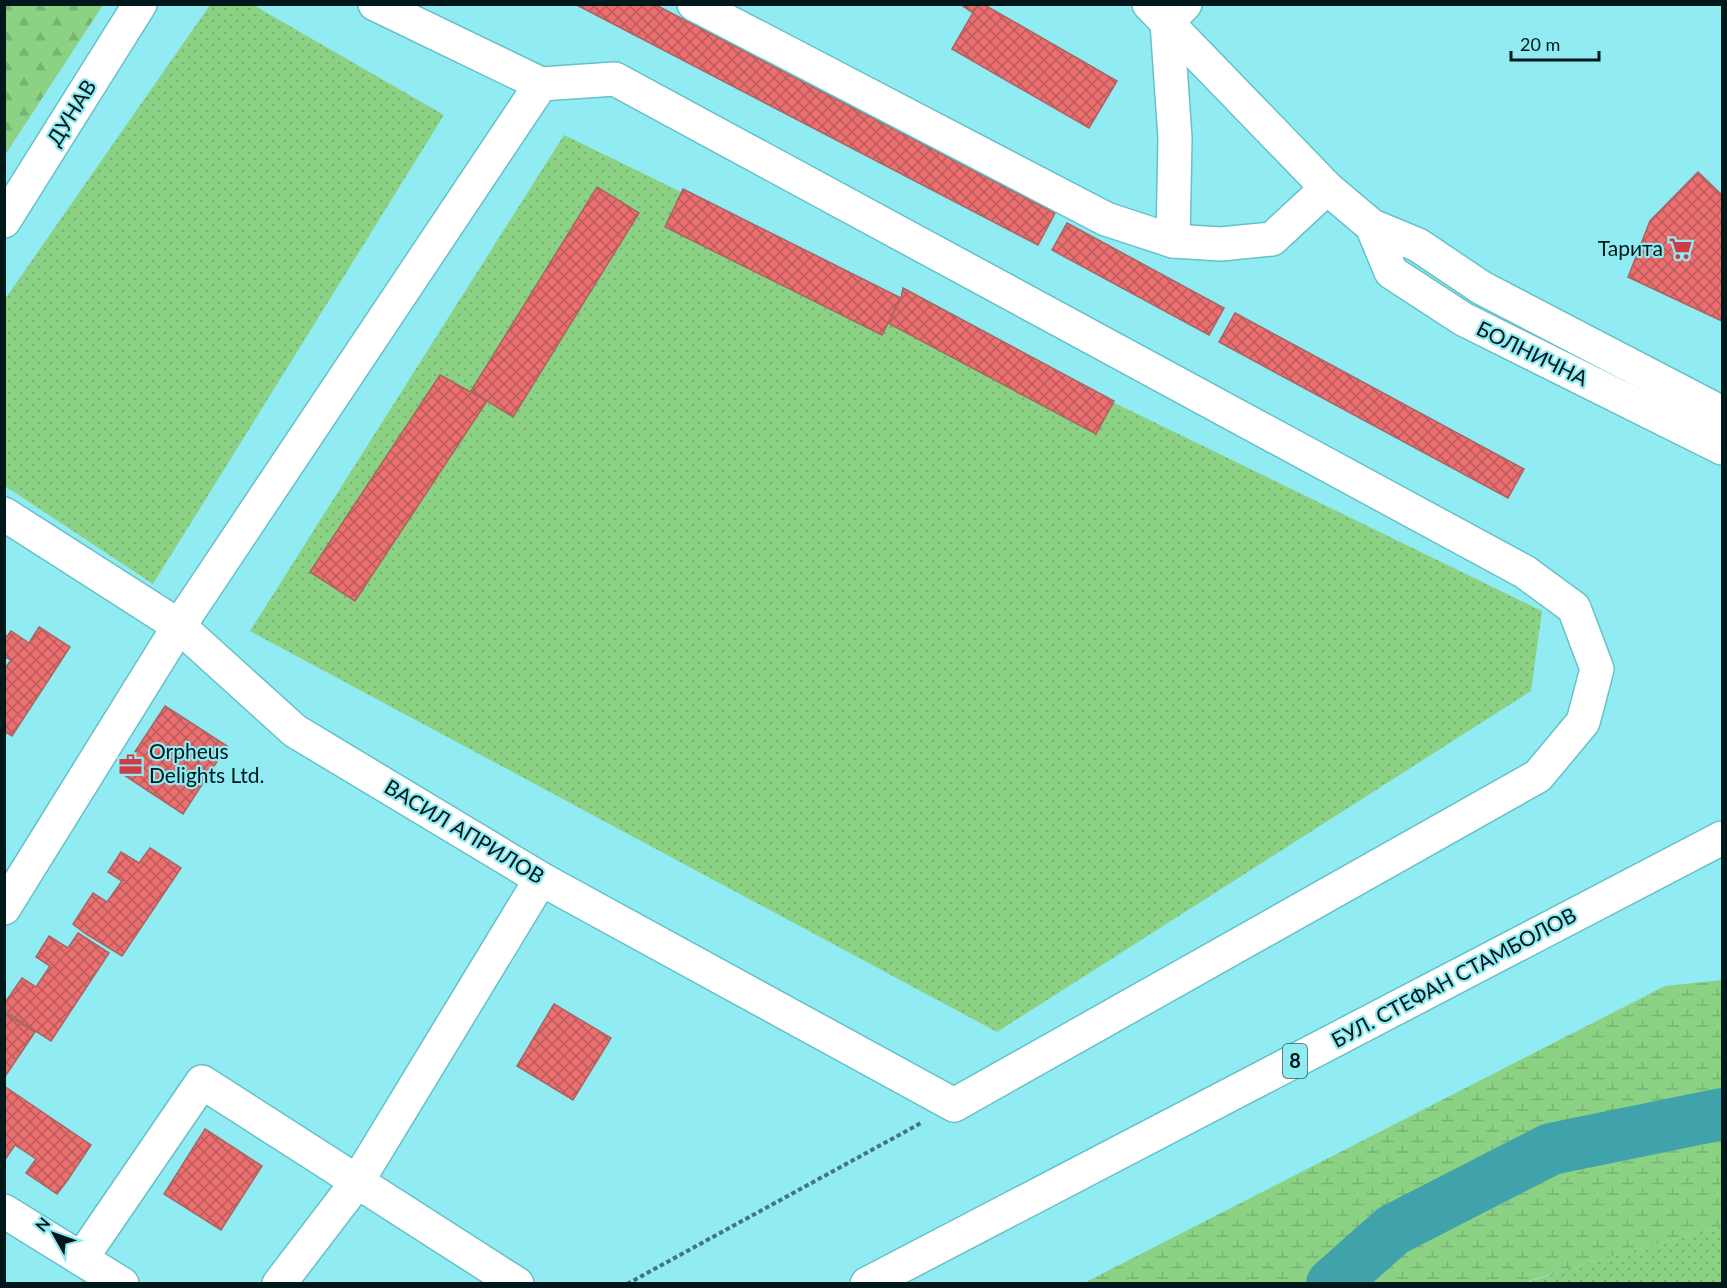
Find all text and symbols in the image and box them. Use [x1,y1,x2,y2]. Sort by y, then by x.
scale bar [1511,24,1600,62]
text: 20 m [1520,33,1560,55]
street label: ДУНАВ [41,75,101,150]
place label: Тарита [1598,235,1663,260]
supermarket icon: Тарита [1668,236,1694,262]
street label: БОЛНИЧНА [1473,315,1593,391]
place label: Orpheus Delights Ltd. [149,738,265,787]
office icon: Orpheus Delights Ltd. [118,751,144,777]
street label: ВАСИЛ АПРИЛОВ [380,773,549,888]
street label: БУЛ. СТЕФАН СТАМБОЛОВ [1327,901,1580,1052]
road number: 8 [1283,1044,1307,1078]
north arrow [24,1204,84,1264]
text: N [31,1213,53,1235]

